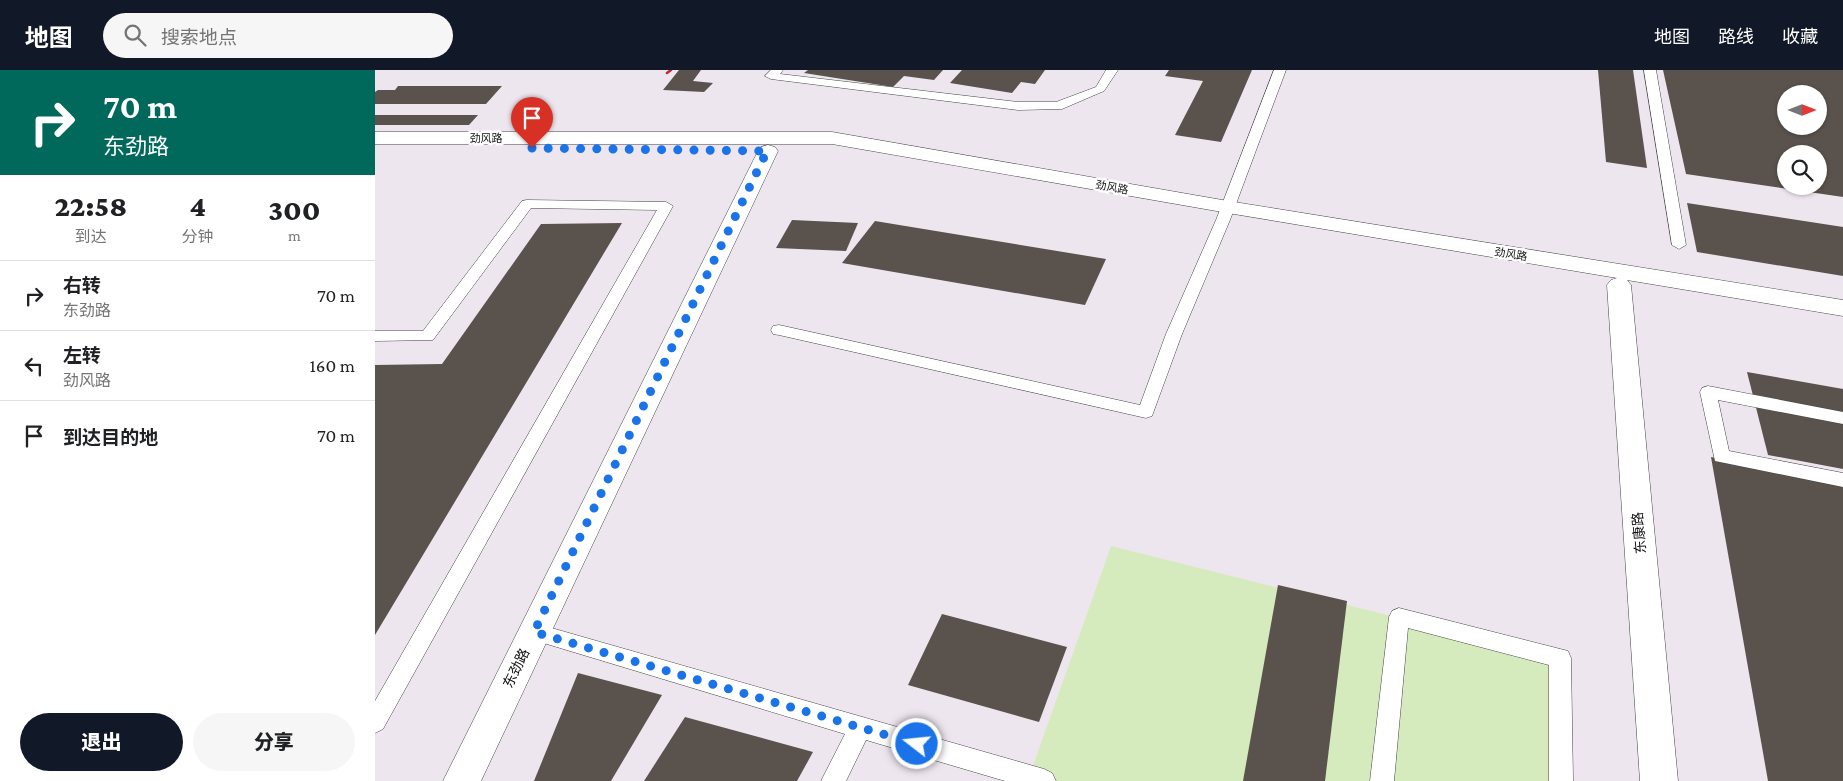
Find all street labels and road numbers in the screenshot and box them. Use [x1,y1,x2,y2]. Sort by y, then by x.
street label: 劲风路 [470,132,503,144]
street label: 劲风路 [1095,178,1129,196]
street label: 劲风路 [1494,245,1528,263]
street label: 东康路 [1629,511,1649,555]
street label: 东劲路 [500,646,532,690]

